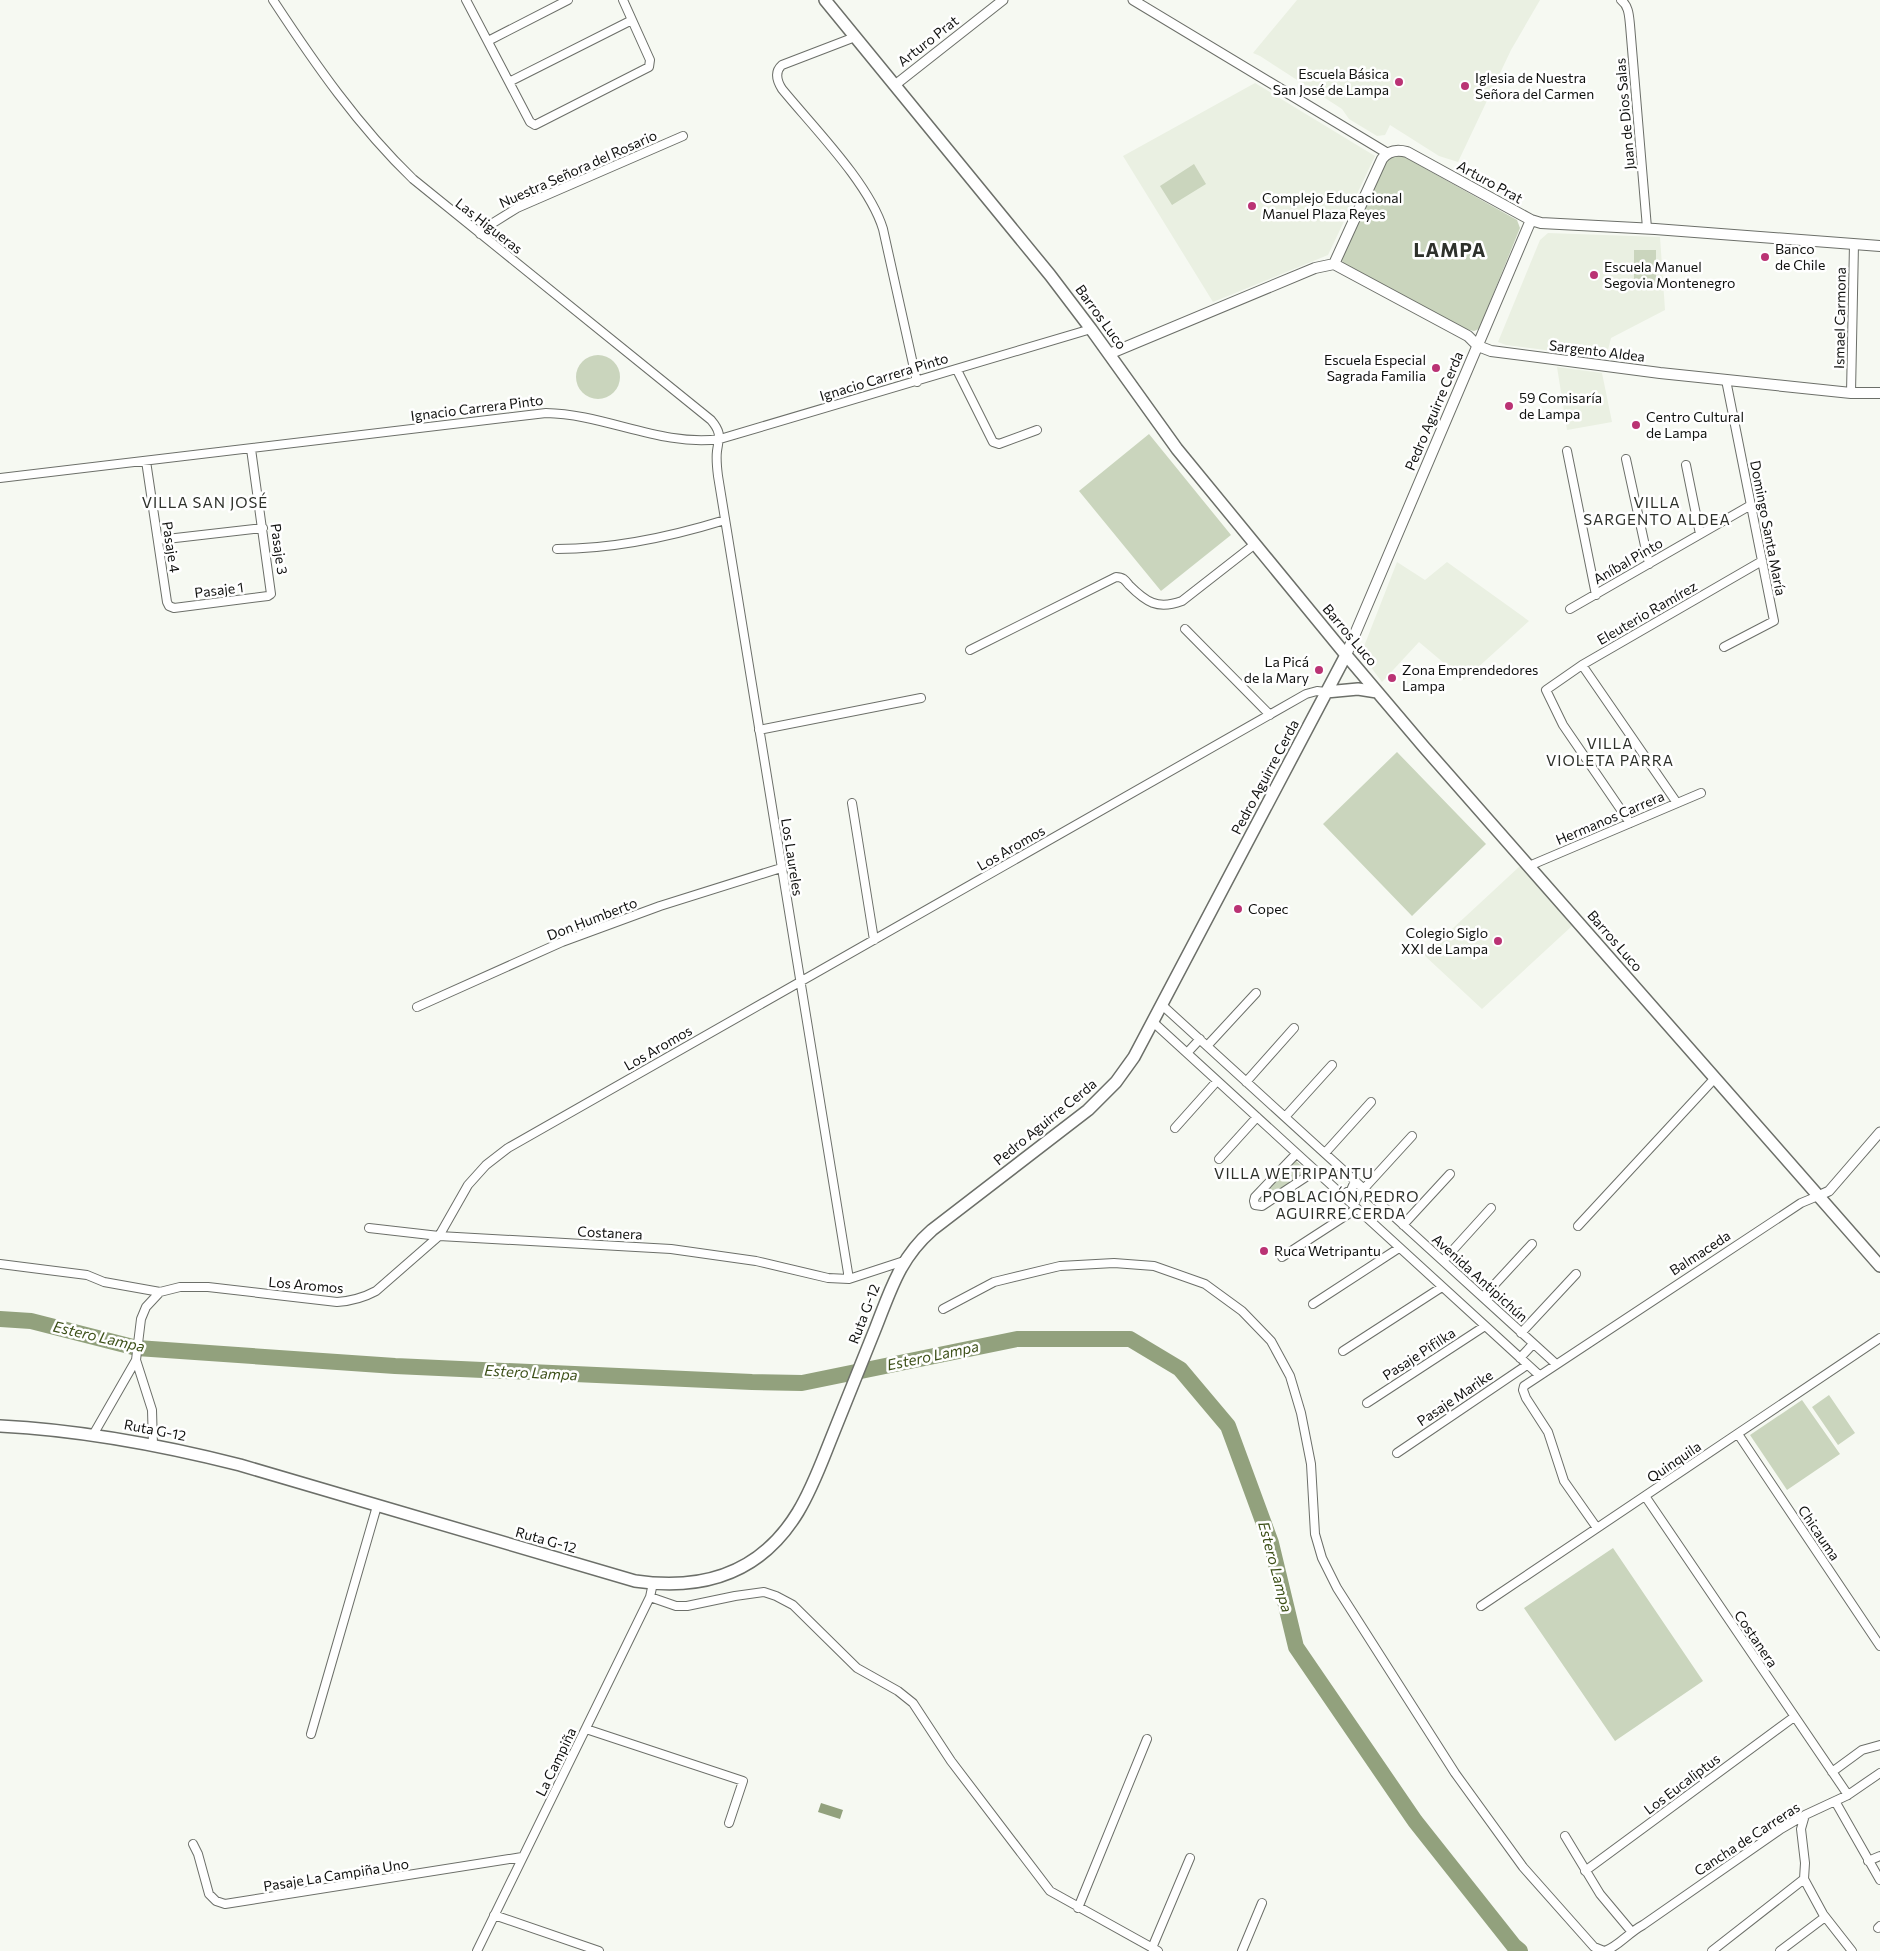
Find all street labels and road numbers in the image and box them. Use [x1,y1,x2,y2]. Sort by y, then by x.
street label: Arturo Prat [894,11,962,70]
street label: Juan de Dios Salas [1611,57,1638,171]
street label: Nuestra Señora del Rosario [496,126,659,211]
street label: Arturo Prat [1454,157,1526,207]
street label: Las Higueras [452,194,526,257]
street label: Ismael Carmona [1830,267,1849,369]
street label: Barros Luco [1072,281,1131,352]
street label: Sargento Aldea [1548,336,1646,365]
street label: Ignacio Carrera Pinto [818,349,950,404]
street label: Pedro Aguirre Cerda [1401,349,1466,473]
street label: Ignacio Carrera Pinto [410,391,544,424]
street label: Domingo Santa María [1747,459,1790,597]
street label: Pasaje 4 [159,520,184,574]
street label: Pasaje 3 [267,522,291,576]
street label: Aníbal Pinto [1590,534,1666,587]
street label: Eleuterio Ramírez [1594,577,1700,648]
street label: Pasaje 1 [193,578,245,601]
street label: Barros Luco [1320,600,1381,669]
street label: Pedro Aguirre Cerda [1227,716,1302,837]
street label: Hermanos Carrera [1553,787,1667,848]
street label: Los Laureles [778,817,807,897]
street label: Los Aromos [974,821,1048,874]
street label: Don Humberto [544,894,639,944]
street label: Barros Luco [1584,907,1647,975]
street label: Los Aromos [621,1021,695,1074]
street label: Pedro Aguirre Cerda [990,1075,1100,1168]
street label: Costanera [577,1222,643,1243]
street label: Balmaceda [1666,1227,1733,1279]
street label: Avenida Antipichún [1429,1230,1532,1325]
street label: Los Aromos [268,1273,344,1296]
street label: Ruta G-12 [844,1281,883,1346]
street label: Pasaje Pifilka [1379,1324,1458,1383]
street label: Pasaje Marike [1414,1366,1496,1429]
street label: Ruta G-12 [123,1415,188,1444]
street label: Quinquila [1644,1437,1704,1486]
street label: Chicauma [1795,1502,1844,1564]
street label: Ruta G-12 [514,1523,579,1556]
street label: Costanera [1731,1607,1782,1671]
street label: La Campiña [532,1725,579,1799]
street label: Los Eucaliptus [1640,1749,1723,1818]
street label: Cancha de Carreras [1691,1798,1803,1879]
street label: Pasaje La Campiña Uno [262,1855,410,1894]

